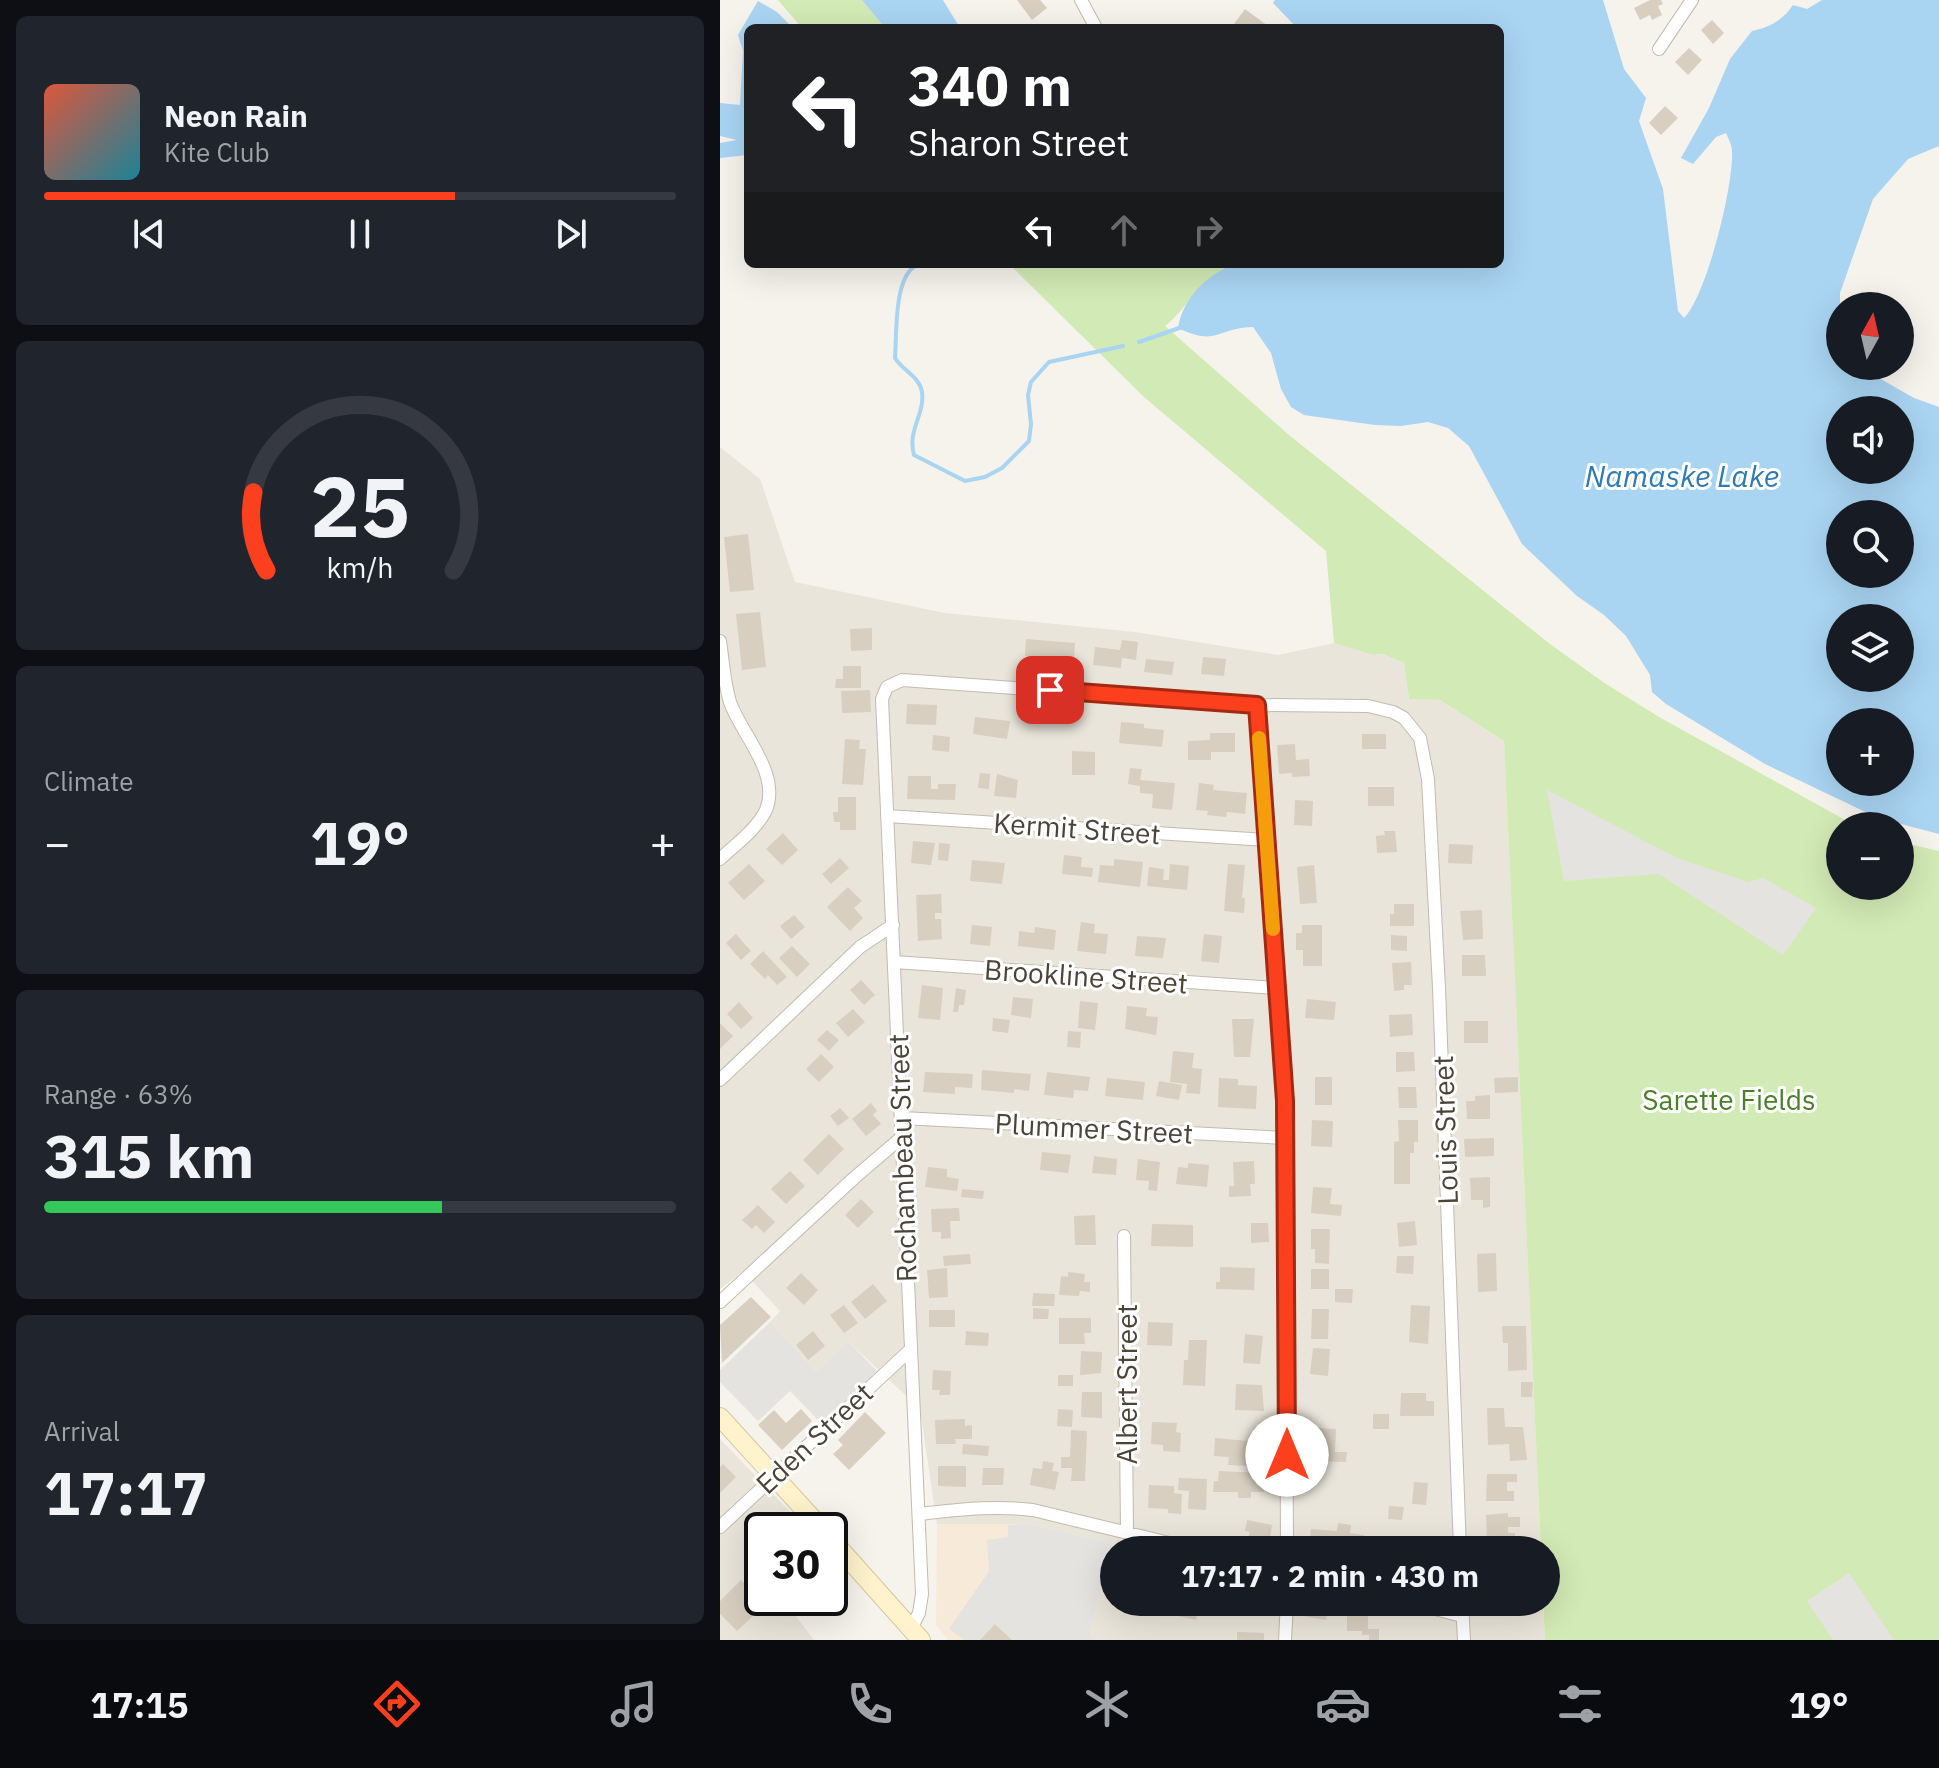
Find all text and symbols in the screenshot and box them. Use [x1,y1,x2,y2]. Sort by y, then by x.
text: 340 m [908,49,1072,121]
icon: left [776,56,880,160]
text: Neon Rain [164,96,308,135]
text: Sharon Street [908,119,1129,166]
text: Kite Club [164,135,269,169]
icon: left [1018,208,1062,252]
icon: ahead [1102,208,1146,252]
icon: right [1186,208,1230,252]
icon: previous [127,212,171,256]
icon: pause [338,212,382,256]
icon: next [549,212,593,256]
north arrow [1826,292,1914,380]
map controls [1826,292,1914,900]
button: sound [1826,396,1914,484]
text: 25 [310,452,410,560]
water label: Namaske Lake [1585,456,1779,495]
button: search [1826,500,1914,588]
text: km/h [326,549,394,586]
button: layers [1826,604,1914,692]
pin [1016,656,1084,724]
icon: arrive [1028,668,1072,712]
button: + [1826,708,1914,796]
text: Climate [44,764,134,798]
text: 19° [310,803,410,882]
street label: Kermit Street [992,804,1162,852]
button: − [1826,812,1914,900]
text: − [44,814,70,871]
text: + [650,814,676,871]
street label: Brookline Street [983,950,1189,1002]
street label: Rochambeau Street [879,1033,925,1283]
street label: Louis Street [1424,1055,1466,1205]
text: Range · 63% [44,1077,193,1111]
park label: Sarette Fields [1642,1081,1816,1118]
street label: Plummer Street [994,1104,1194,1152]
text: 315 km [44,1116,254,1195]
street label: Albert Street [1108,1304,1145,1464]
street label: Eden Street [748,1374,880,1502]
position arrow [1245,1413,1329,1497]
text: Arrival [44,1414,120,1448]
text: 17:17 [44,1453,208,1532]
speed limit sign: 30 [744,1512,848,1616]
text: 17:17 · 2 min · 430 m [1181,1556,1479,1595]
icon: directions [369,1676,425,1732]
icon: music [606,1676,662,1732]
icon: phone [842,1676,898,1732]
icon: climate [1079,1676,1135,1732]
icon: car [1315,1676,1371,1732]
icon: filters [1552,1676,1608,1732]
text: 17:15 [90,1681,189,1728]
text: 19° [1789,1681,1849,1728]

